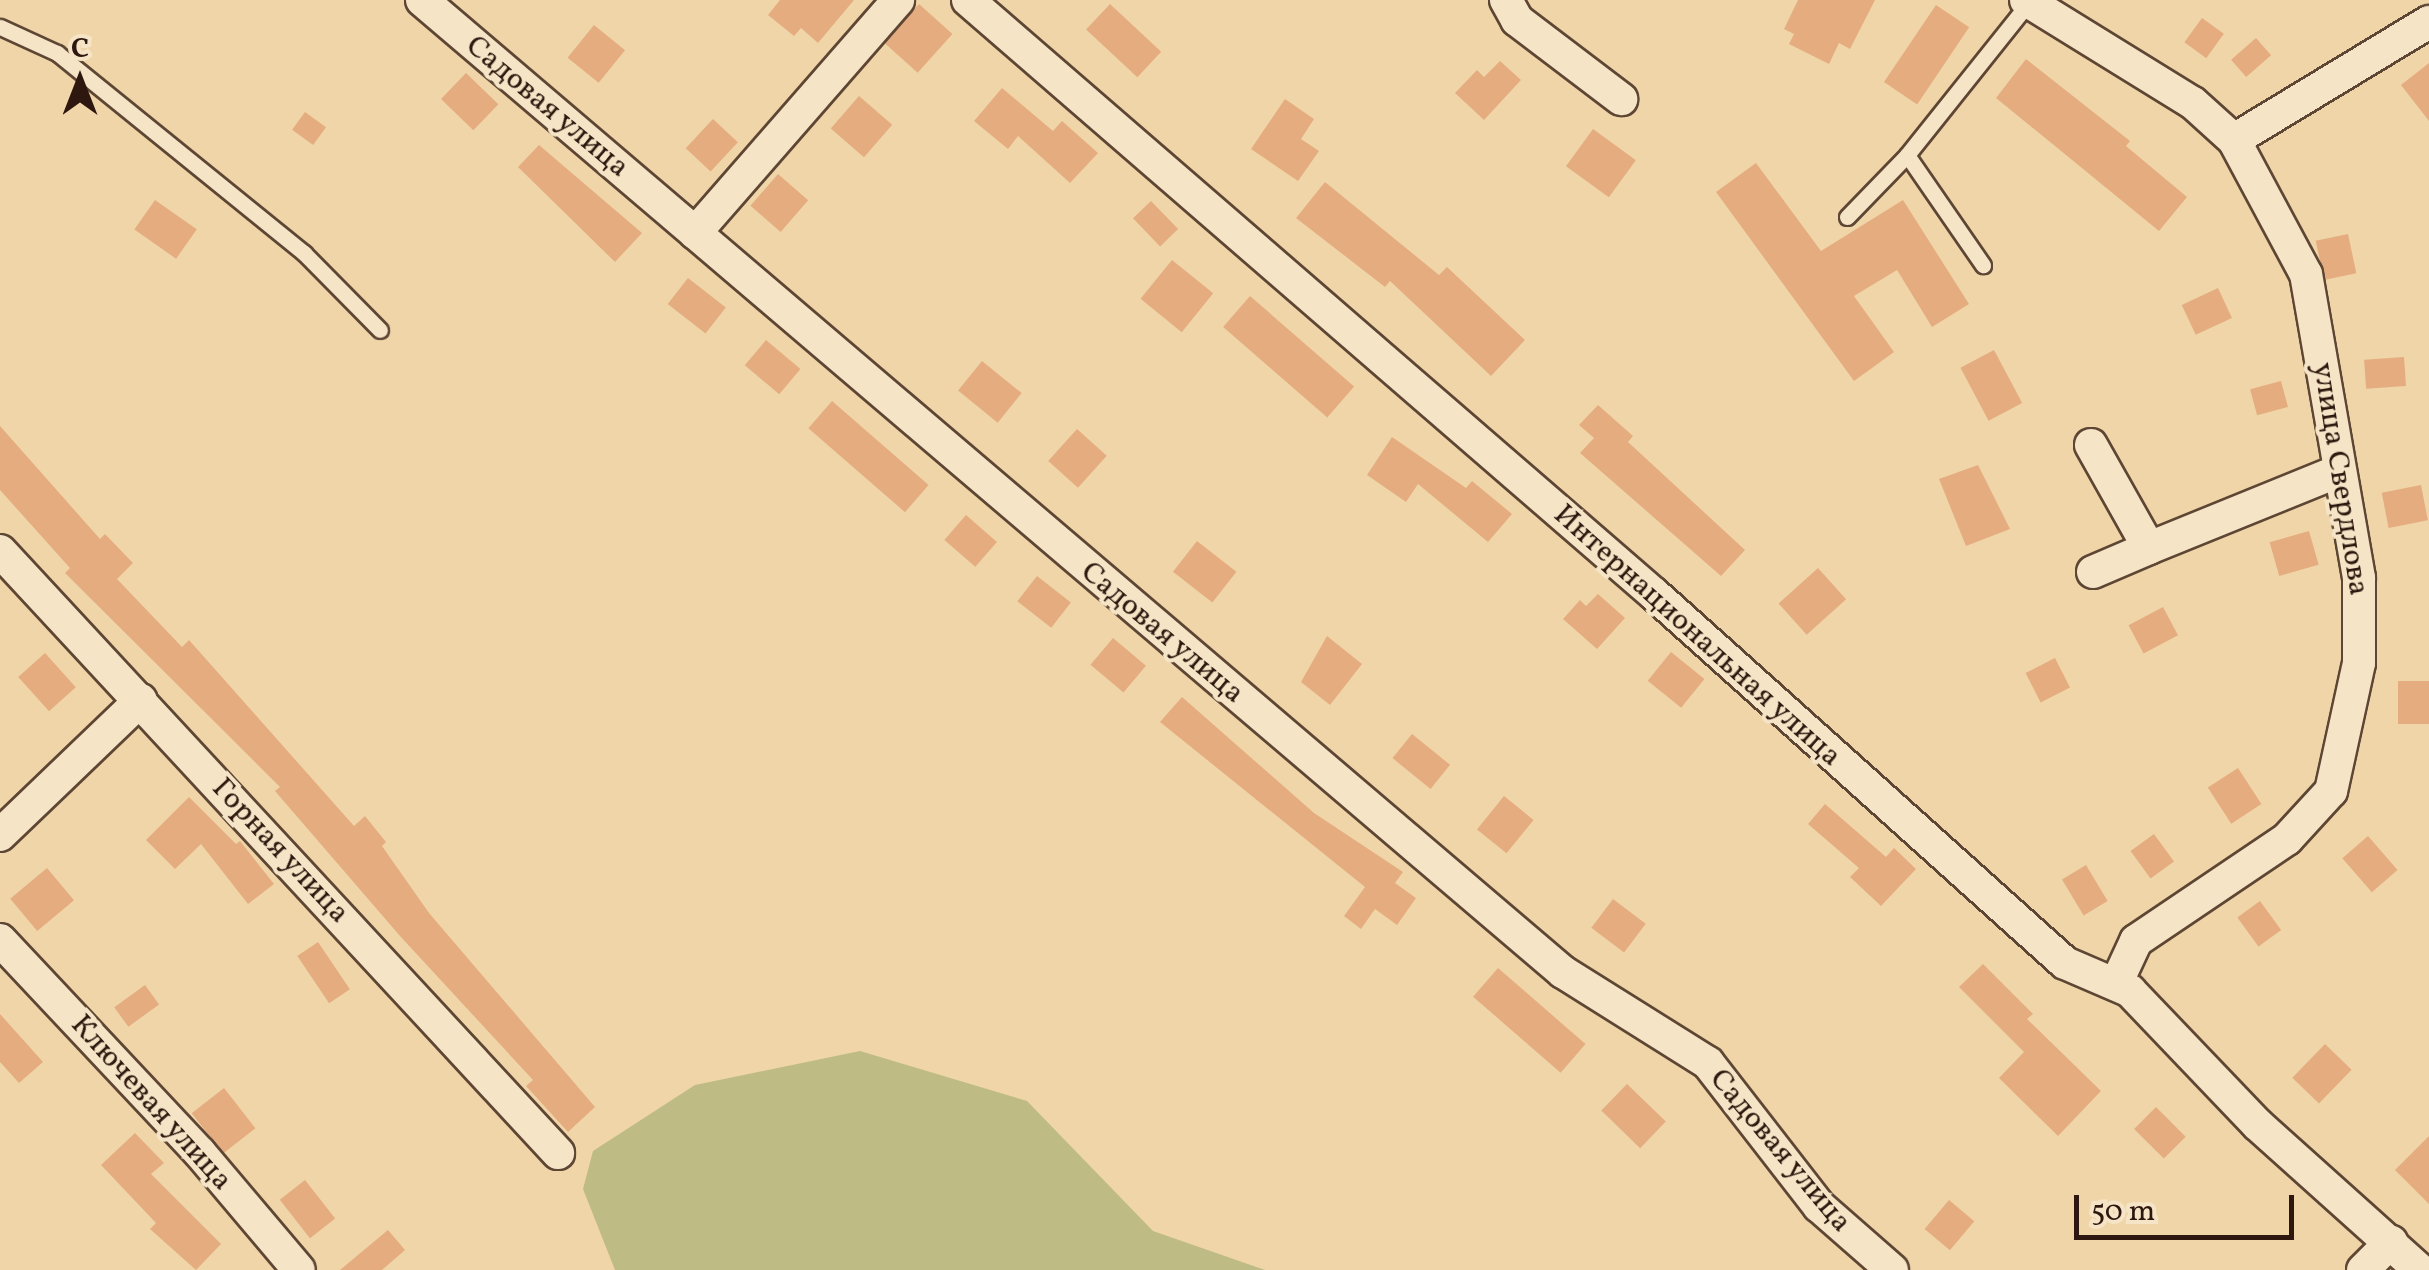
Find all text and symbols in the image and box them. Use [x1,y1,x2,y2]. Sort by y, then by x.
street label: Садовая улица [458,28,636,186]
north arrow [30,30,130,130]
text: С [71,30,89,69]
street label: улица Свердлова [2304,360,2376,598]
street label: Интернациональная улица [1545,497,1849,775]
street label: Садовая улица [1073,554,1251,712]
street label: Горная улица [203,771,357,931]
street label: Ключевая улица [62,1007,240,1199]
street label: Садовая улица [1701,1062,1859,1240]
scale bar [2079,1175,2299,1237]
text: 50 m [2091,1191,2155,1233]

